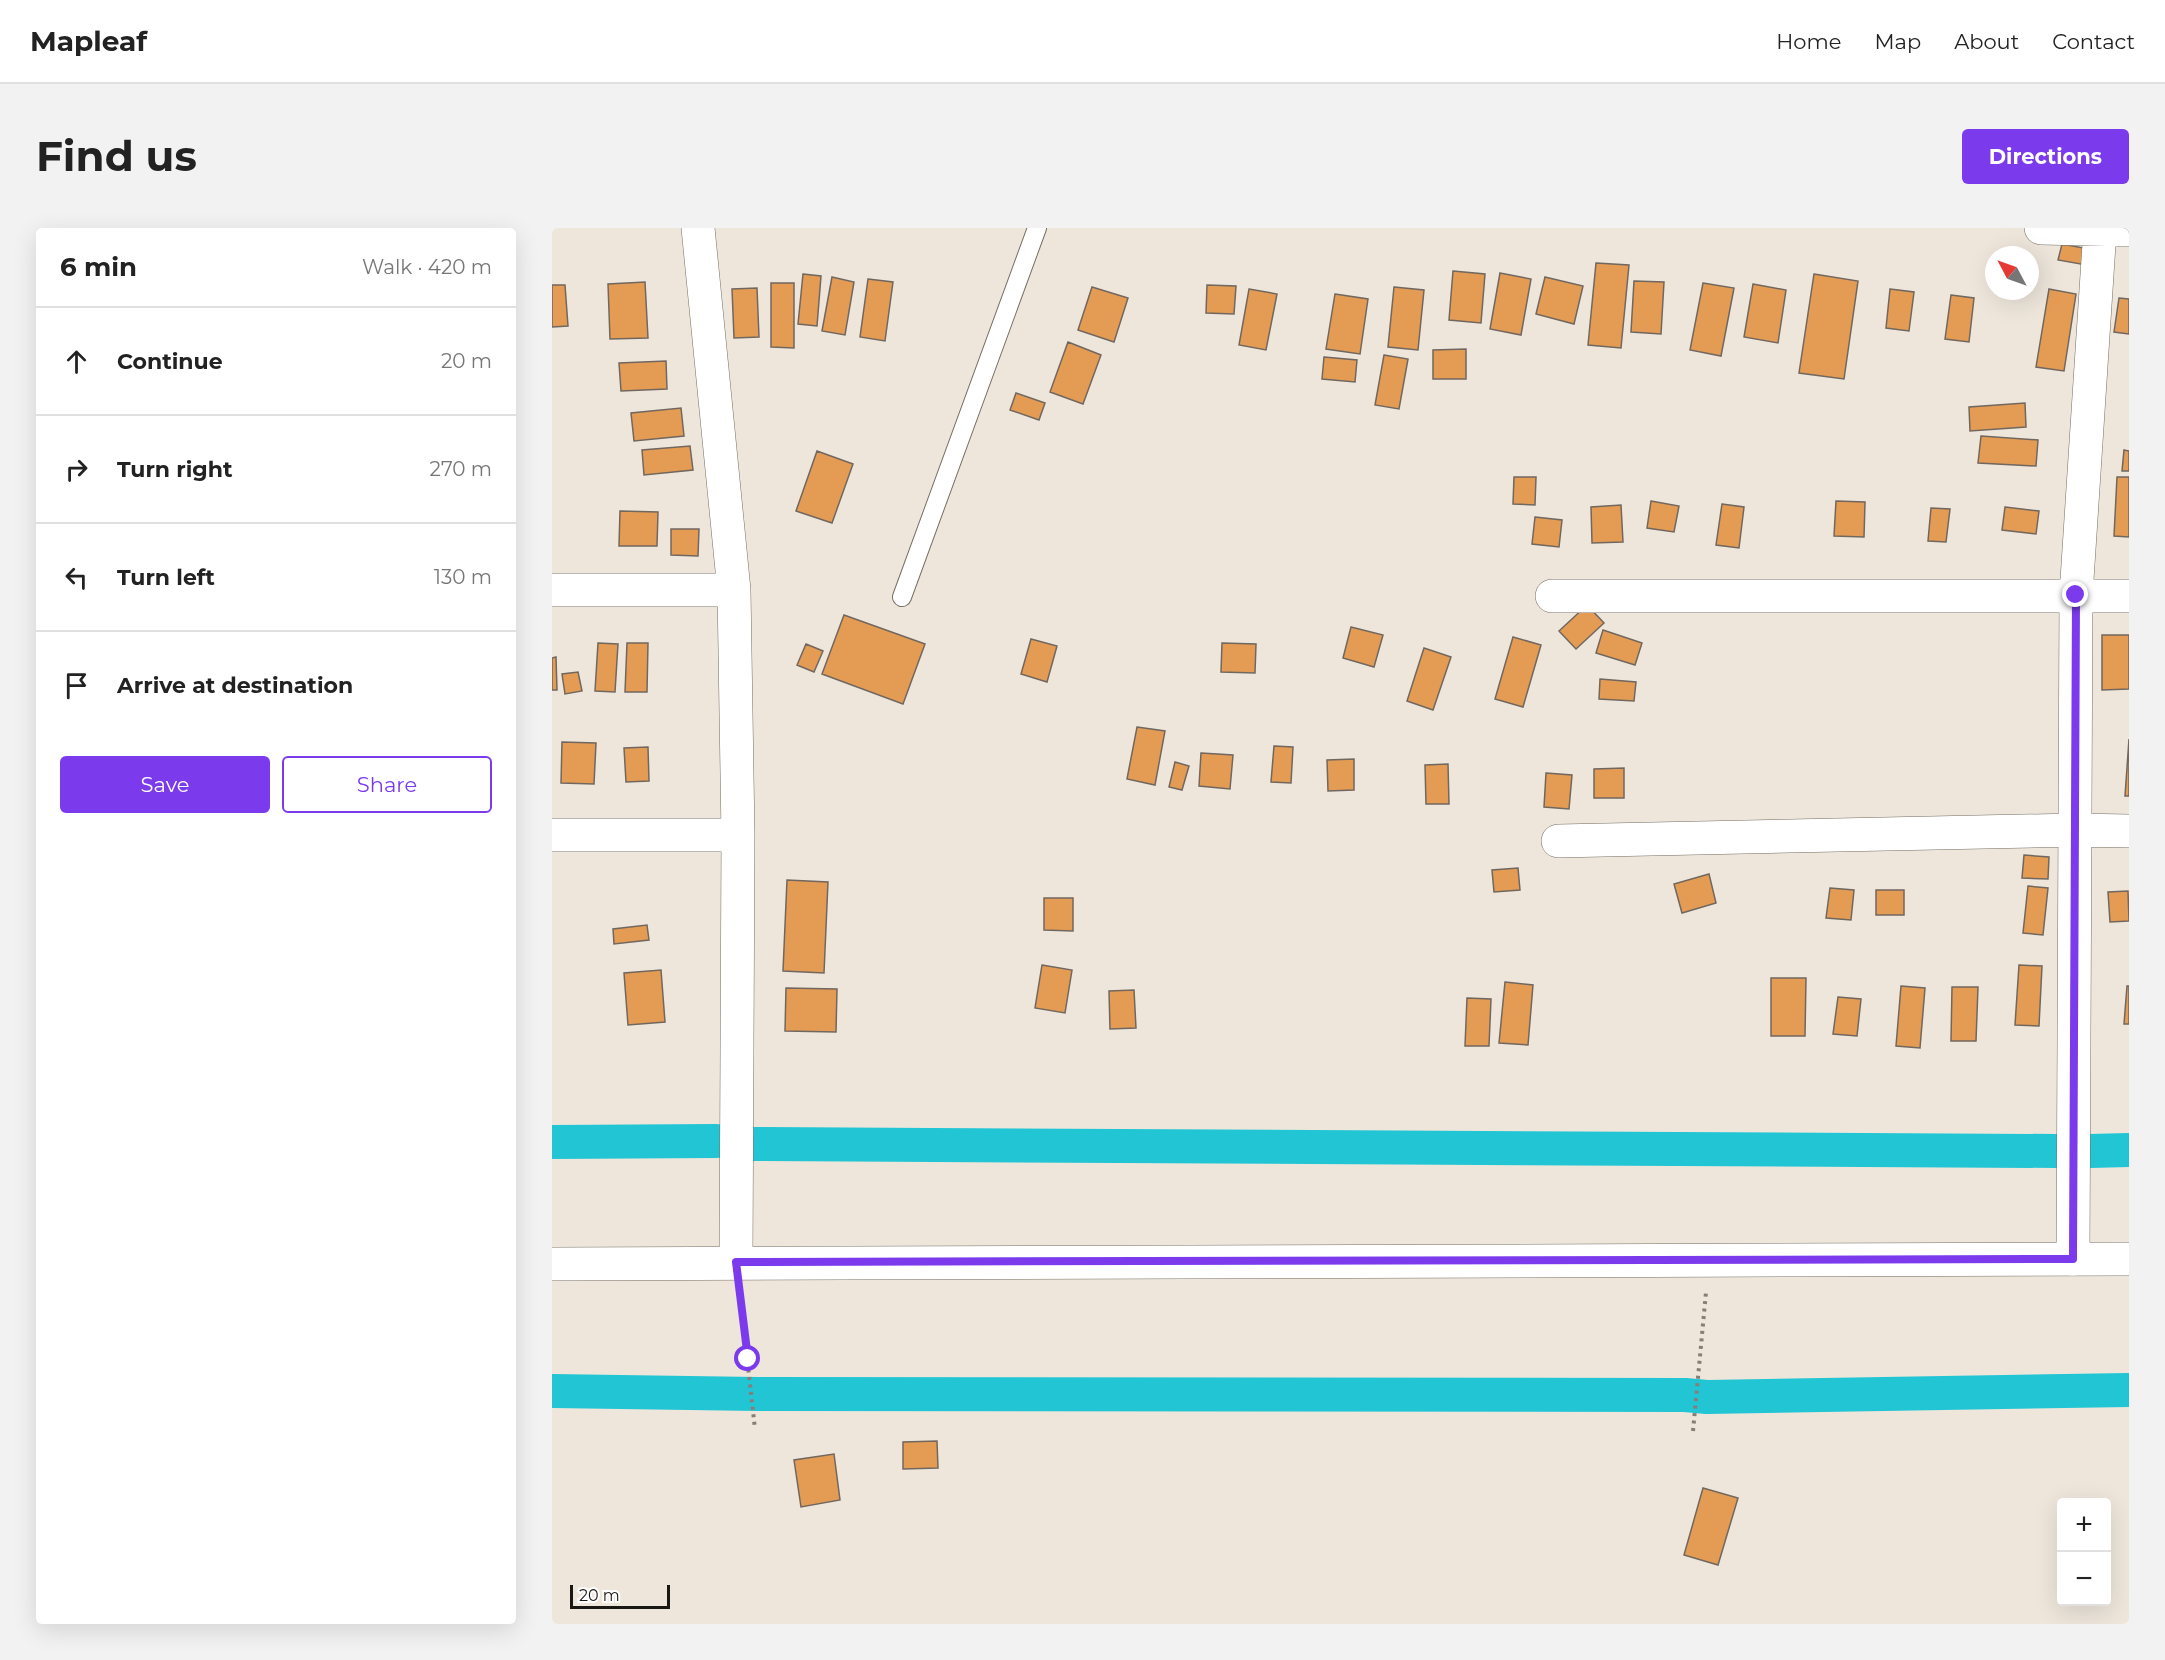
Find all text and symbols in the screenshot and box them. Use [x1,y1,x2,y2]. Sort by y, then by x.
text: Mapleaf [30,24,147,58]
text: Home [1776,29,1841,54]
text: Map [1874,29,1921,54]
text: About [1954,29,2019,54]
text: Contact [2052,29,2135,54]
button: Directions [1962,129,2129,184]
text: Find us [36,130,197,182]
north arrow [1985,246,2039,300]
text: 6 min [60,251,137,283]
text: Walk · 420 m [362,255,492,279]
icon: ahead [60,345,93,378]
text: Continue [117,348,223,375]
text: 20 m [441,349,492,373]
icon: right [60,453,93,486]
text: Turn right [117,456,232,483]
text: 270 m [430,457,492,481]
icon: left [60,561,93,594]
text: Turn left [117,564,215,591]
text: 130 m [434,565,492,589]
route end [2062,581,2088,607]
icon: arrive [60,669,93,702]
text: Arrive at destination [117,672,353,699]
button: Save [60,756,270,813]
button: Share [282,756,492,813]
route start [734,1345,760,1371]
map controls [2057,1498,2111,1606]
button: + [2057,1498,2111,1552]
button: − [2057,1552,2111,1606]
scale bar [570,1582,670,1610]
text: 20 m [579,1586,620,1605]

